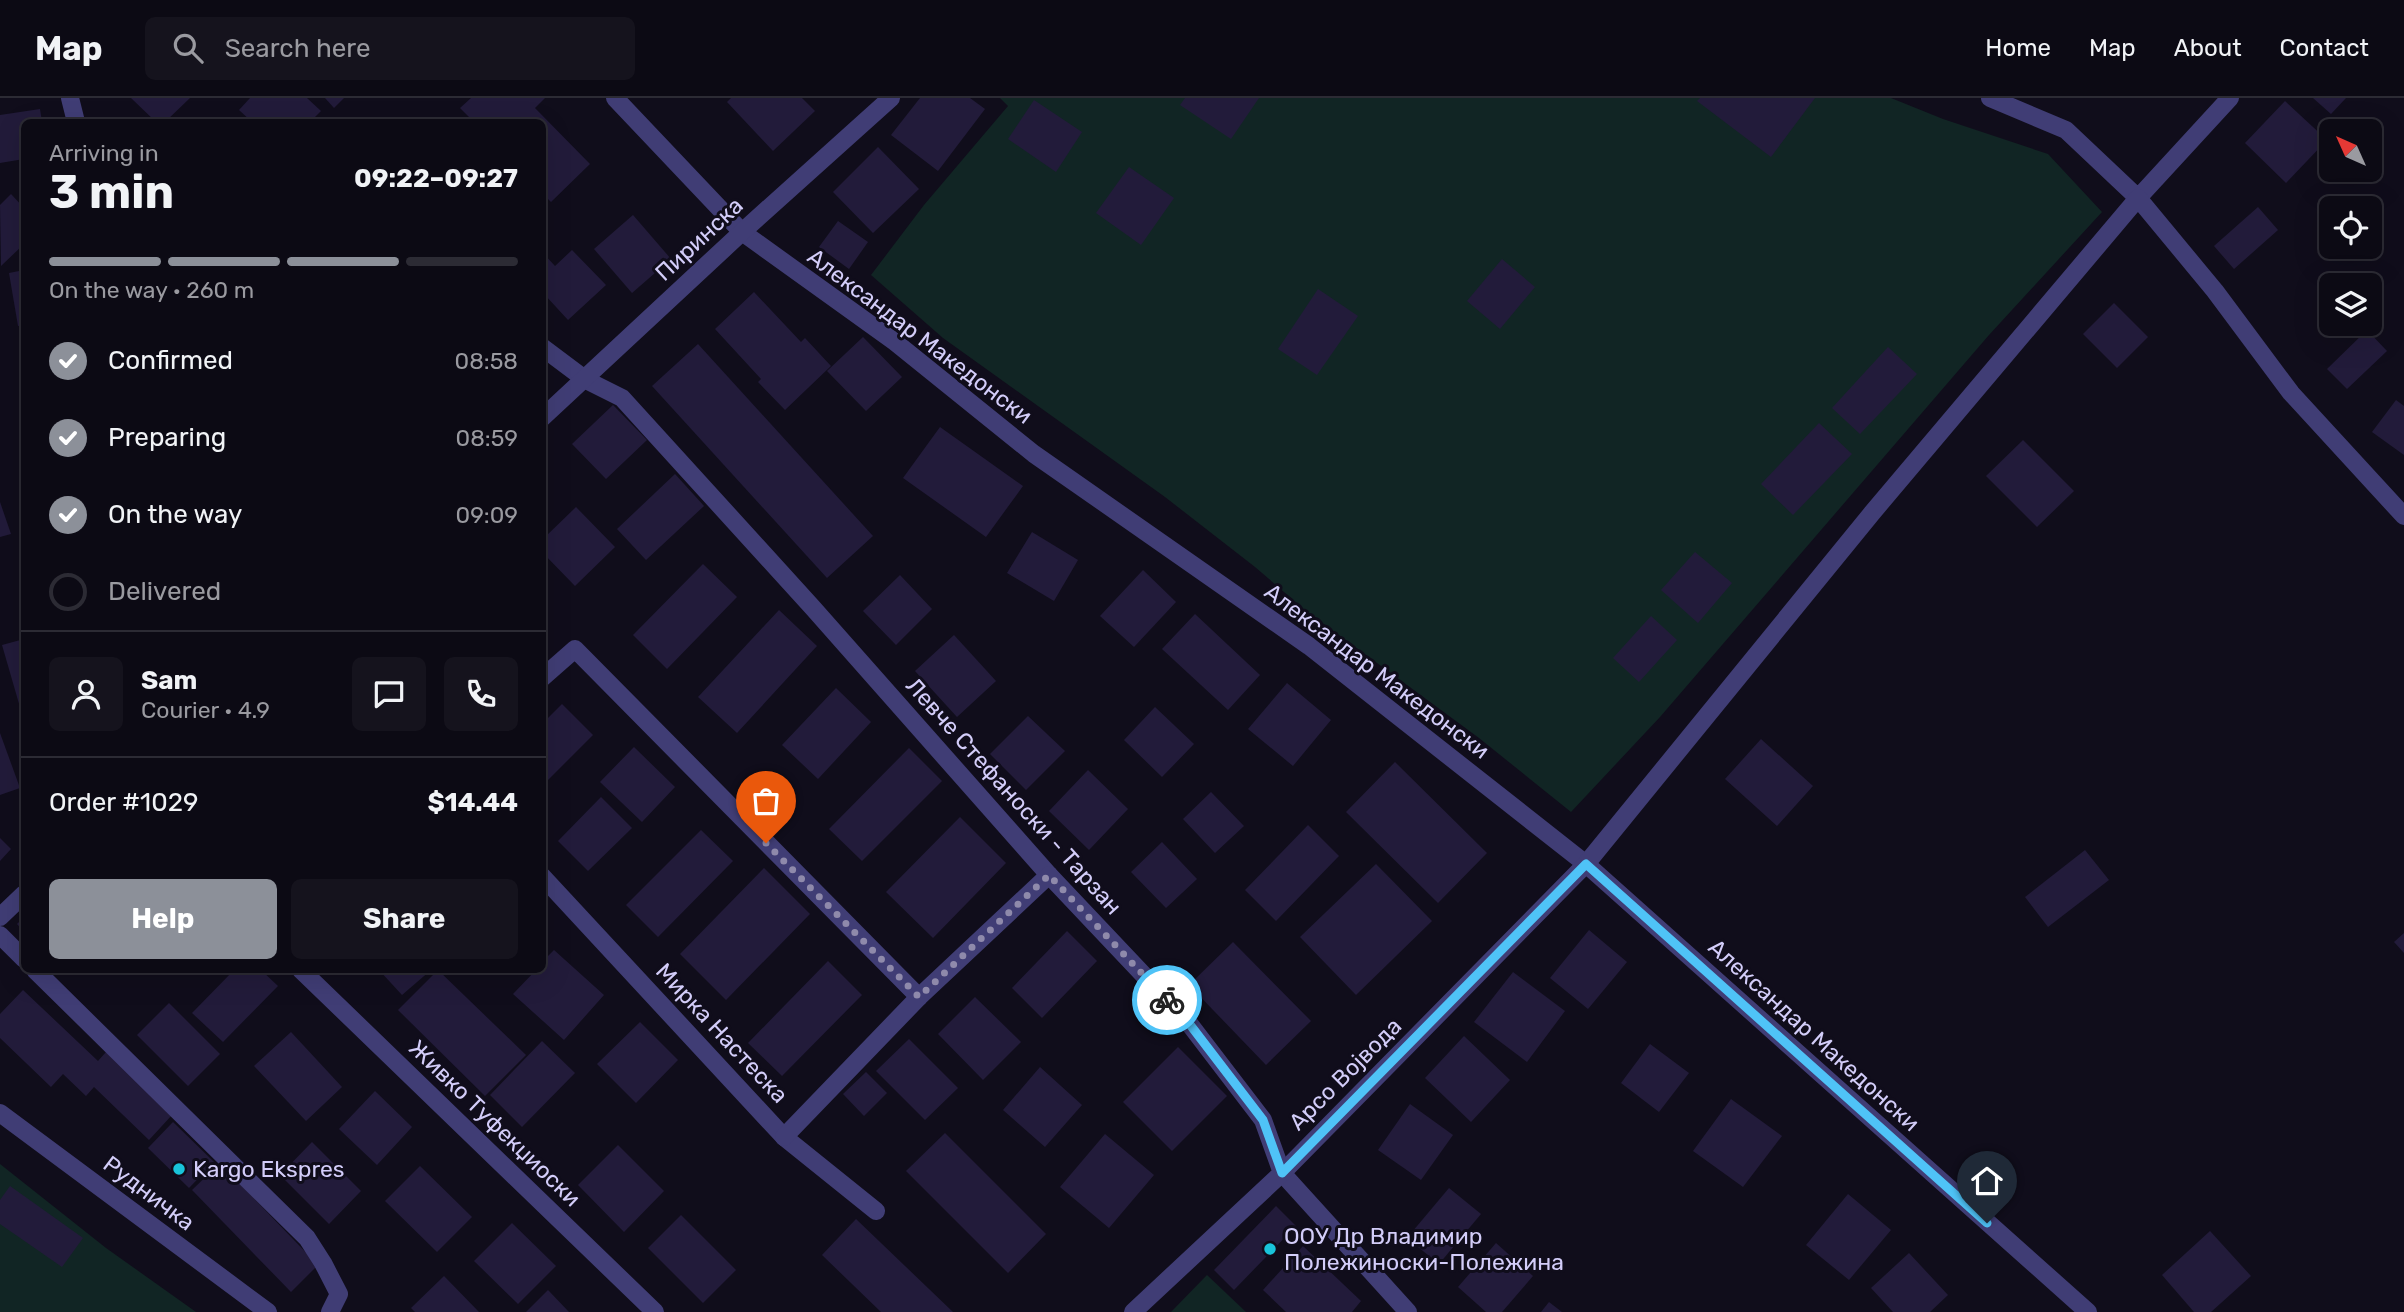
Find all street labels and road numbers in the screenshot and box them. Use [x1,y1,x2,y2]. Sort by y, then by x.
street label: Пиринска [649,191,749,287]
street label: Александар Македонски [802,242,1038,430]
street label: Александар Македонски [1259,577,1495,765]
street label: Левче Стефаноски - Тарзан [900,672,1128,920]
street label: Александар Македонски [1703,933,1925,1137]
street label: Мирка Настеска [650,957,794,1109]
street label: Арсо Војвода [1283,1012,1407,1136]
street label: Живко Туфекџиоски [403,1034,587,1212]
street label: Рудничка [98,1150,200,1236]

